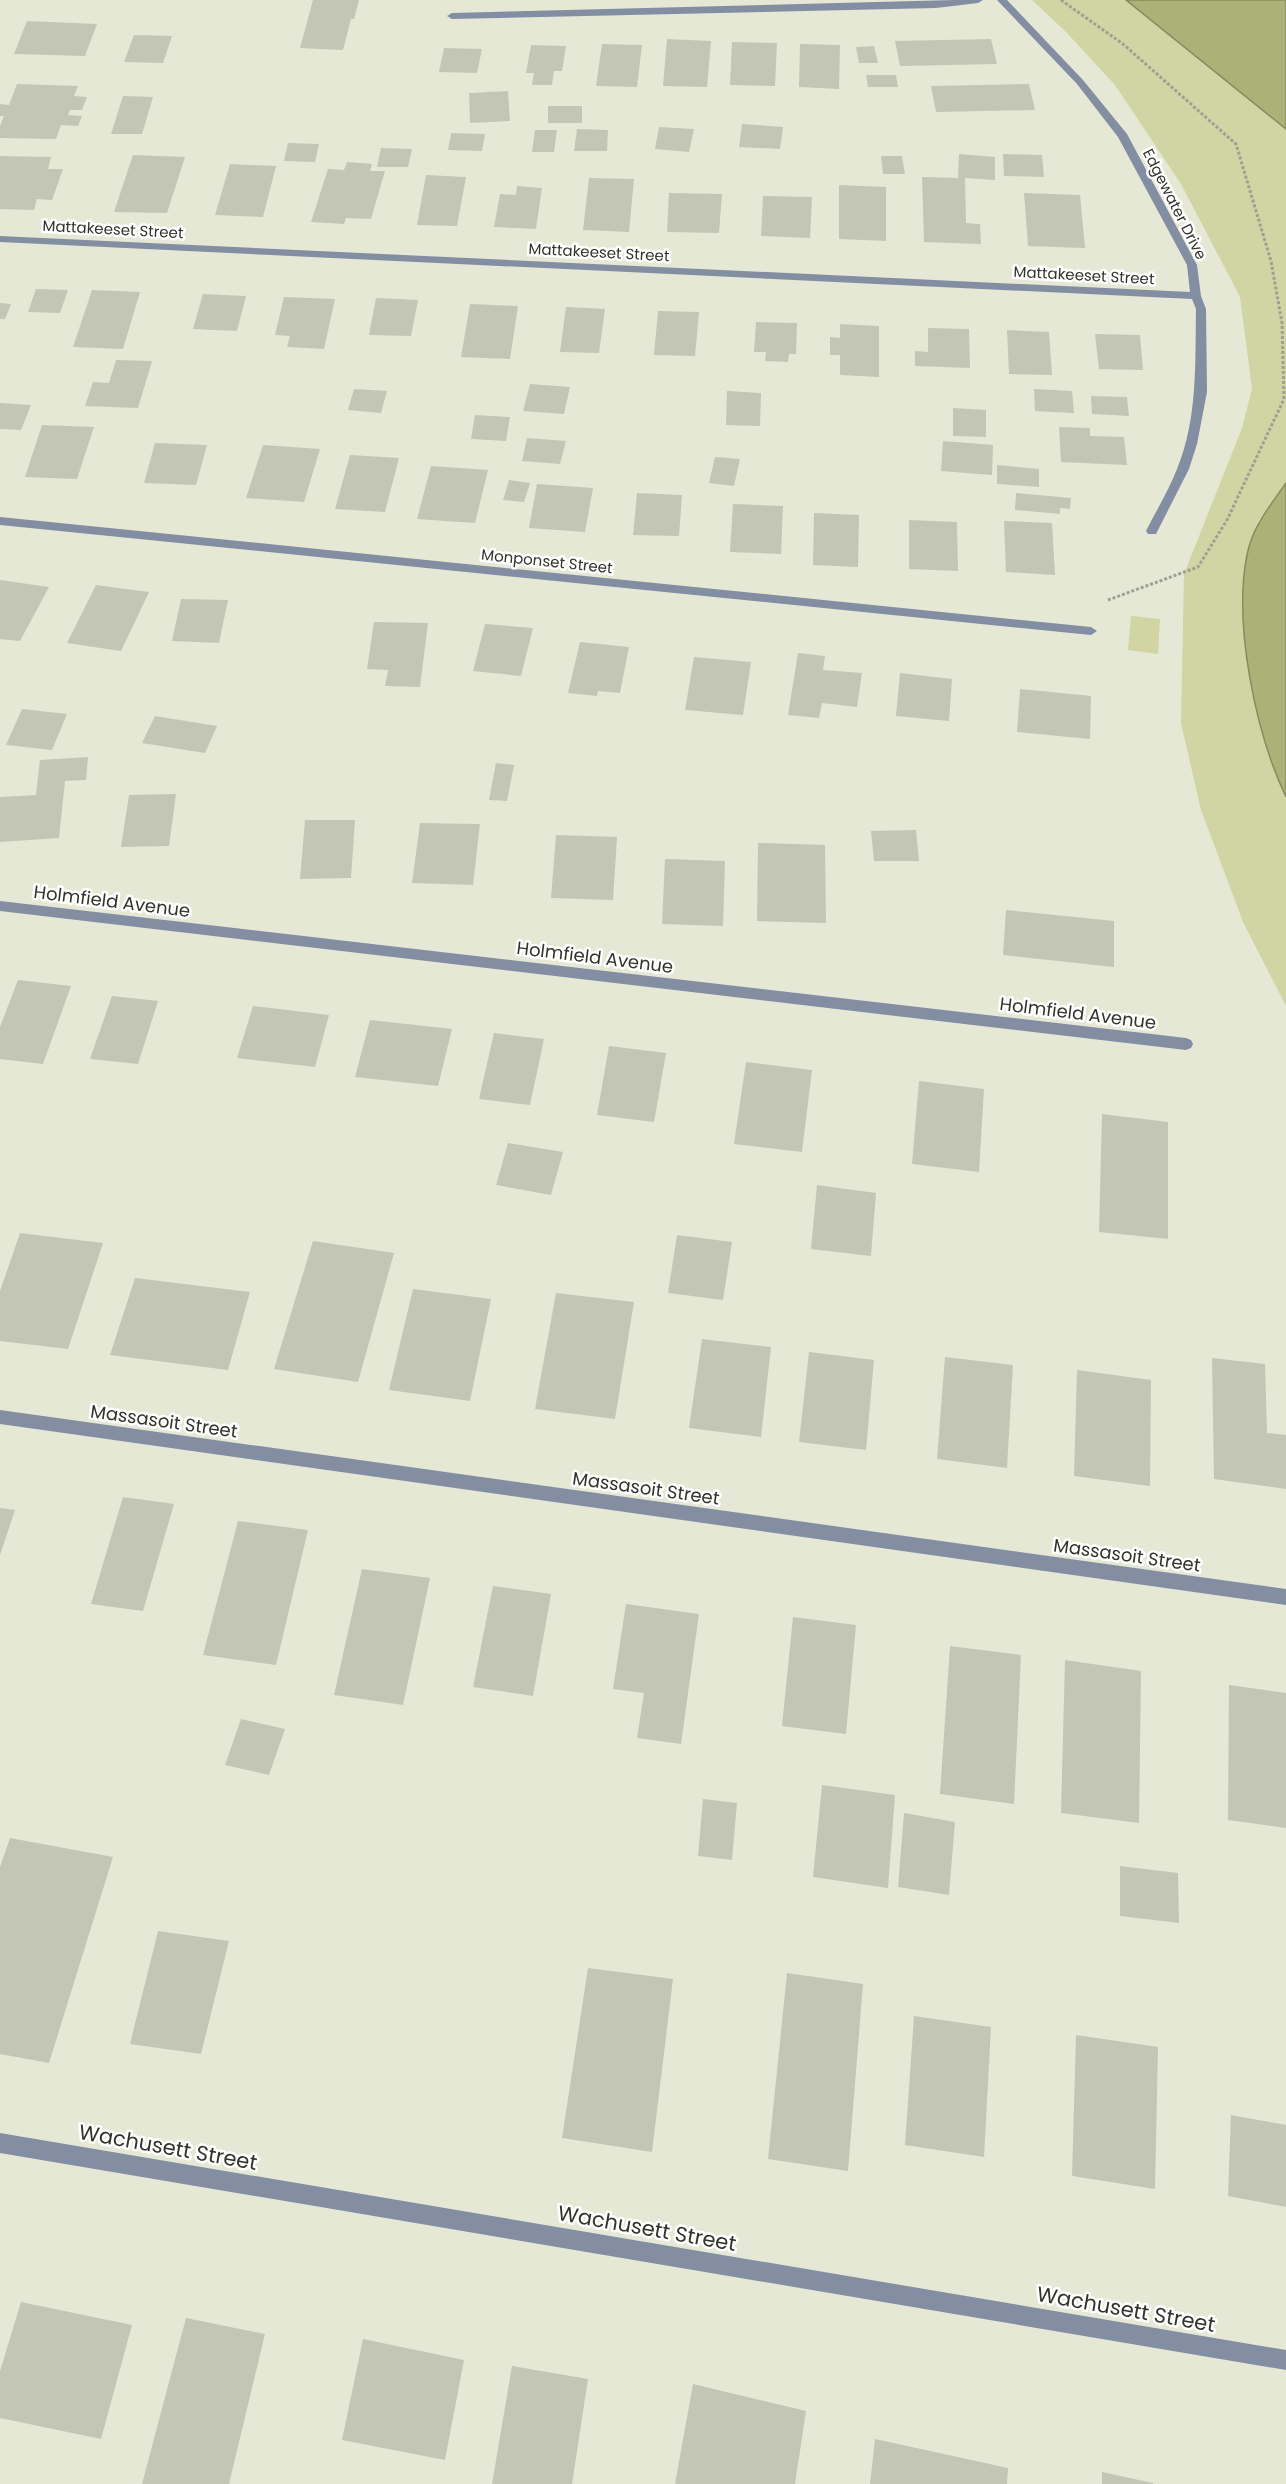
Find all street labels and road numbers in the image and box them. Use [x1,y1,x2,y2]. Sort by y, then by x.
street label: Edgewater Drive [1138,145,1212,263]
street label: Mattakeeset Street [42,215,184,243]
street label: Mattakeeset Street [528,238,670,266]
street label: Mattakeeset Street [1013,261,1155,289]
street label: Monponset Street [480,544,614,578]
street label: Holmfield Avenue [32,879,192,923]
street label: Holmfield Avenue [515,935,675,979]
street label: Holmfield Avenue [998,991,1158,1035]
street label: Massasoit Street [89,1398,239,1444]
street label: Massasoit Street [571,1465,721,1511]
street label: Massasoit Street [1052,1532,1202,1578]
street label: Wachusett Street [77,2117,259,2177]
street label: Wachusett Street [556,2198,738,2258]
street label: Wachusett Street [1035,2279,1217,2339]

